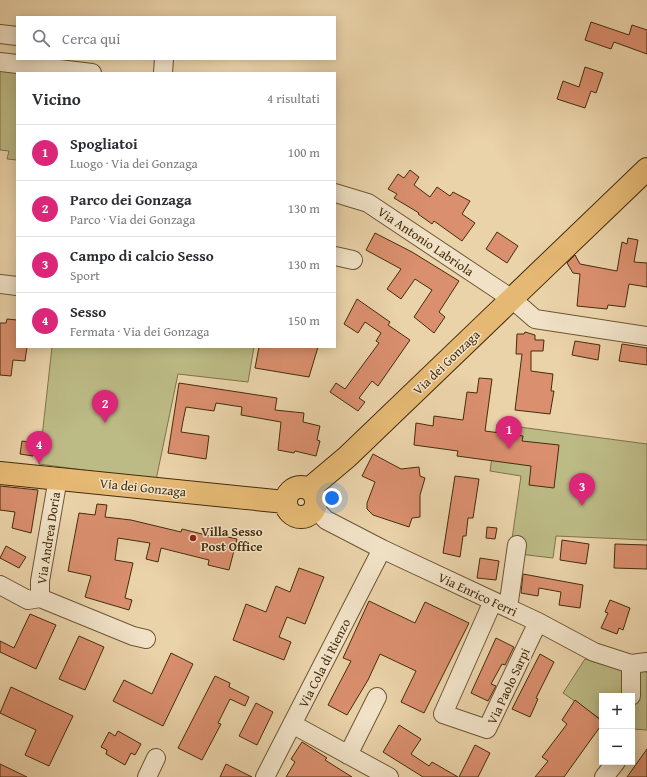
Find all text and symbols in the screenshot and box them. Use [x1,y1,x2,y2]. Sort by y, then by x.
search box [16,16,336,60]
icon: search [30,27,52,49]
text: Cerca qui [62,28,120,49]
text: Vicino [32,86,81,111]
text: 4 risultati [267,89,320,108]
text: Spogliatoi [70,133,138,154]
text: 1 [42,143,48,162]
text: 100 m [288,143,320,162]
text: Luogo · Via dei Gonzaga [70,154,198,173]
text: Parco dei Gonzaga [70,189,192,210]
text: 2 [42,199,48,218]
text: 130 m [288,199,320,218]
street label: Via Antonio Labriola [374,202,478,281]
text: Parco · Via dei Gonzaga [70,210,195,229]
text: Campo di calcio Sesso [70,245,214,266]
text: 3 [42,255,48,274]
text: 130 m [288,255,320,274]
text: Sport [70,266,100,285]
text: Sesso [70,301,106,322]
text: 4 [42,311,48,330]
text: 150 m [288,311,320,330]
text: Fermata · Via dei Gonzaga [70,322,209,341]
street label: Via dei Gonzaga [409,325,485,399]
pin: 2 [92,390,118,423]
pin: 1 [496,416,522,449]
pin: 4 [26,431,52,464]
pin: 3 [569,473,595,506]
street label: Via dei Gonzaga [99,474,188,502]
your location [322,488,342,508]
street label: Via Andrea Doria [32,490,65,586]
place label: Villa Sesso Post Office [201,522,263,556]
marker: Villa Sesso Post Office [188,533,198,543]
street label: Via Enrico Ferri [435,568,521,621]
street label: Via Cola di Rienzo [294,615,355,711]
street label: Via Paolo Sarpi [482,644,535,728]
map controls [599,693,635,765]
button: + [599,693,635,729]
button: − [599,729,635,765]

